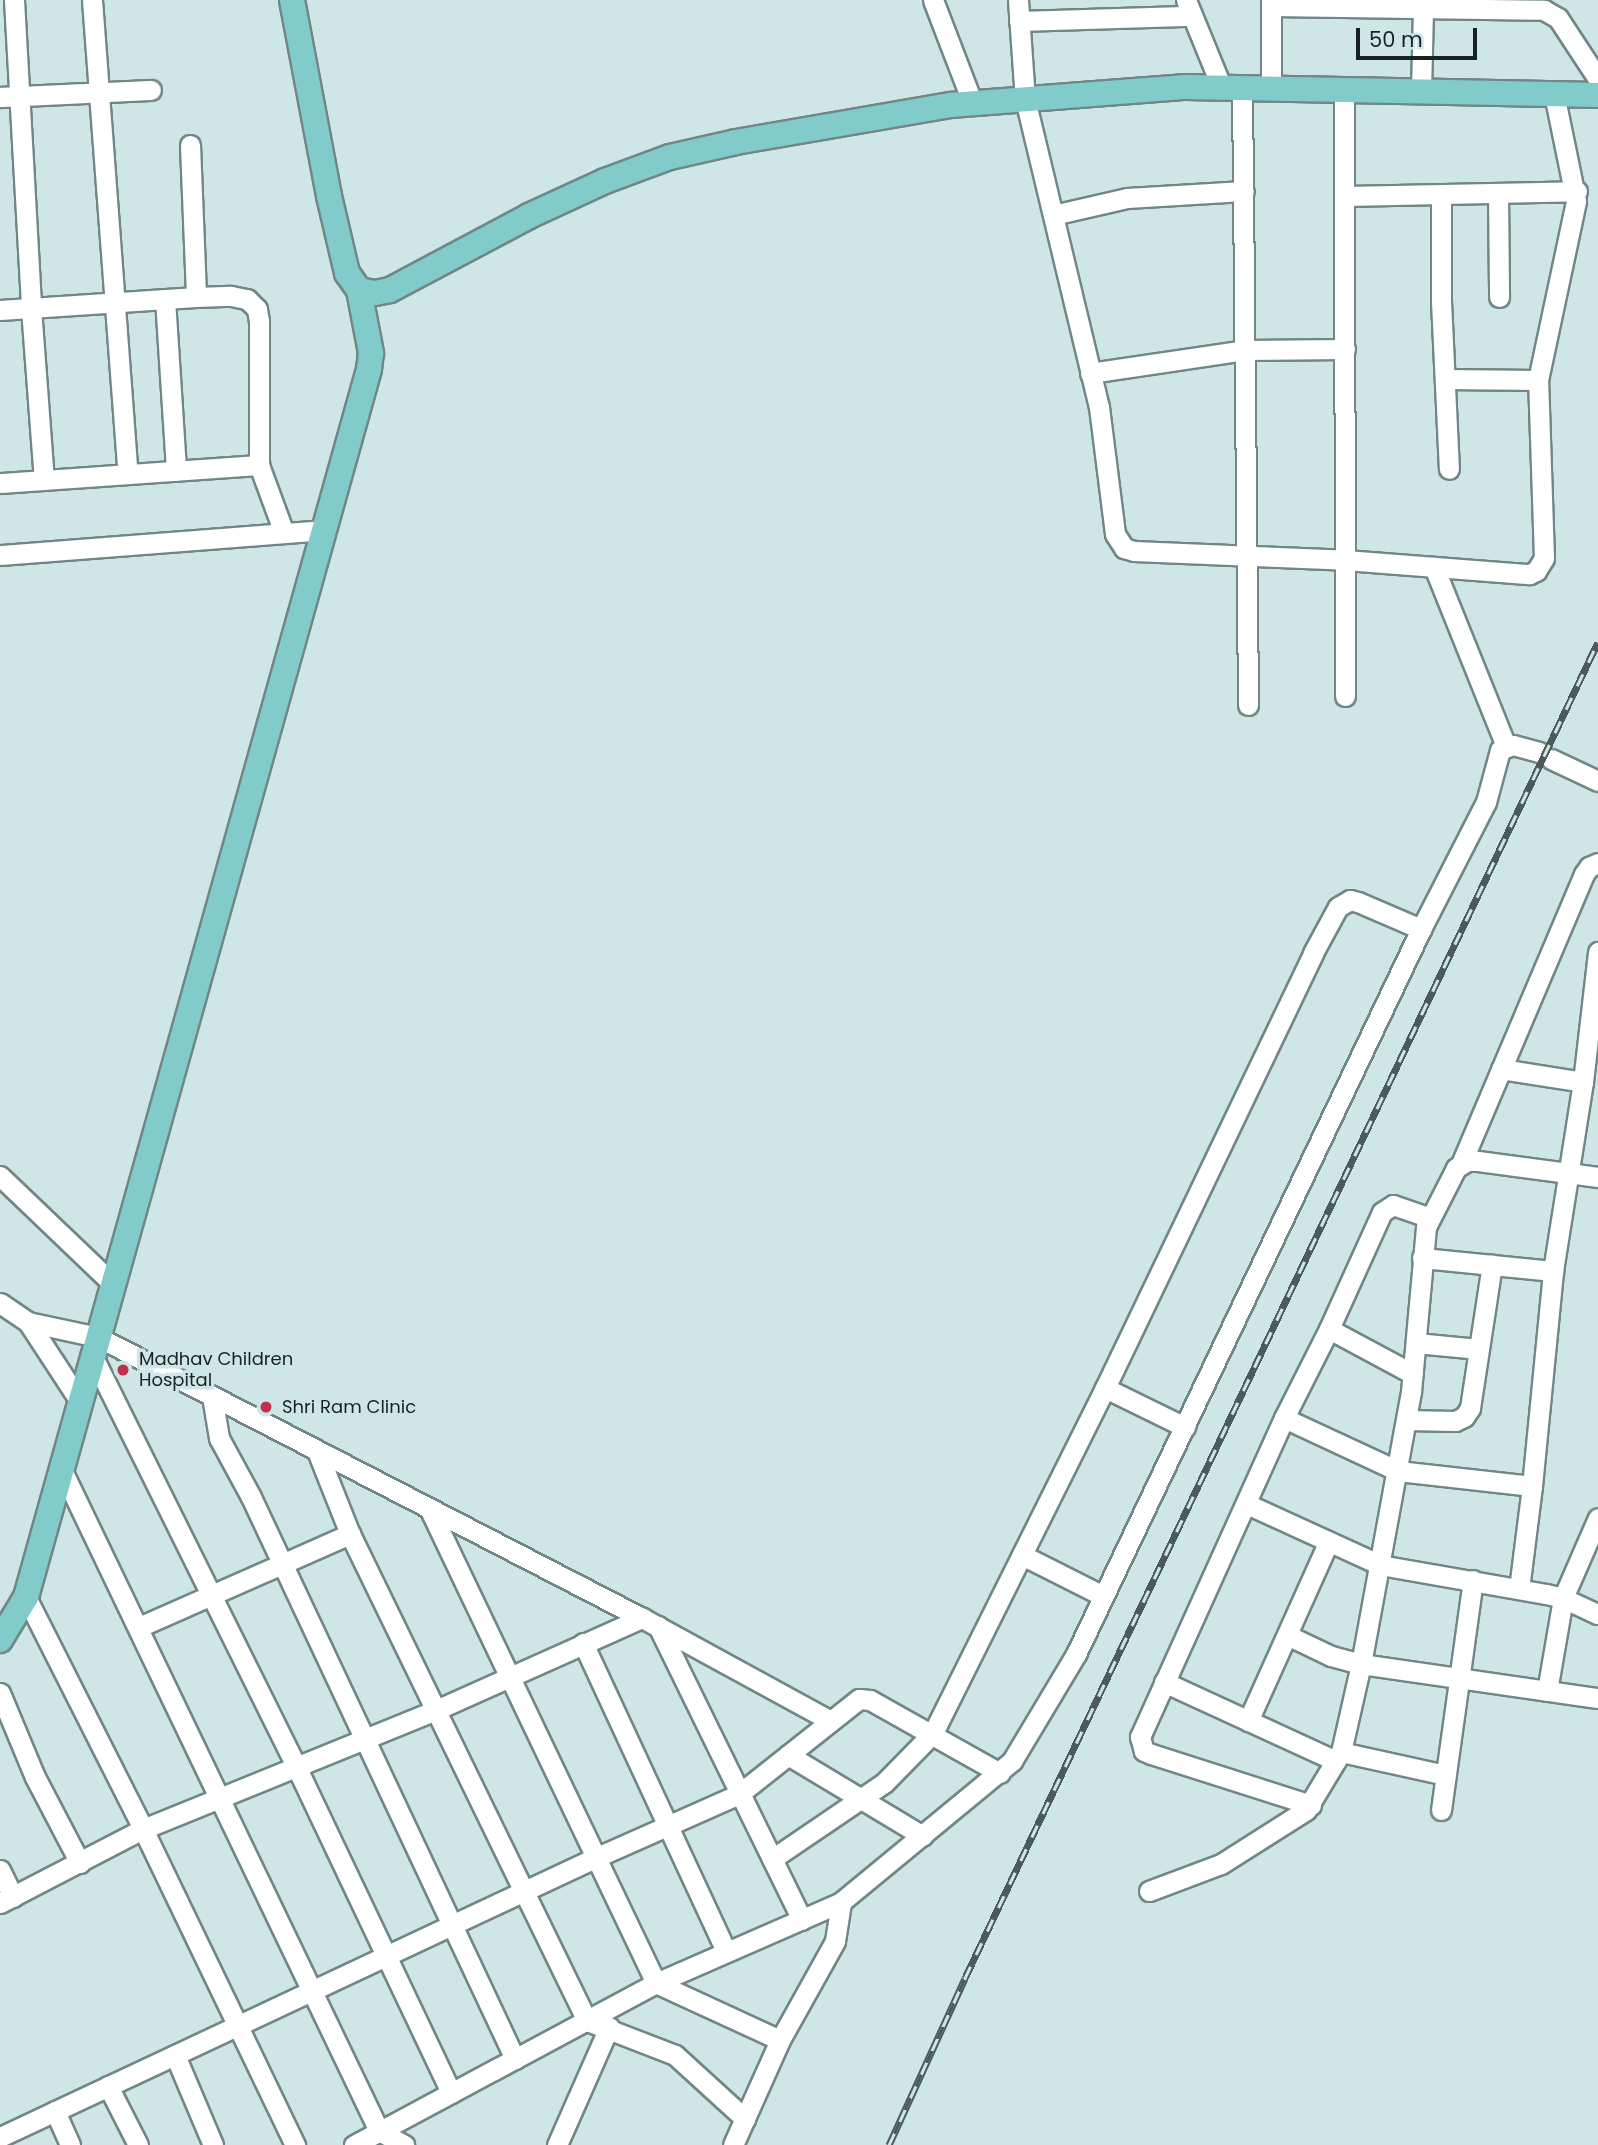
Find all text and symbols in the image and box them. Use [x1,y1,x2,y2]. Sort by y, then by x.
scale bar [1360,14,1481,58]
text: 50 m [1369,25,1423,54]
place label: Madhav Children Hospital [139,1349,293,1392]
marker: Madhav Children Hospital [113,1360,133,1380]
place label: Shri Ram Clinic [282,1396,416,1418]
marker: Shri Ram Clinic [256,1397,276,1417]

